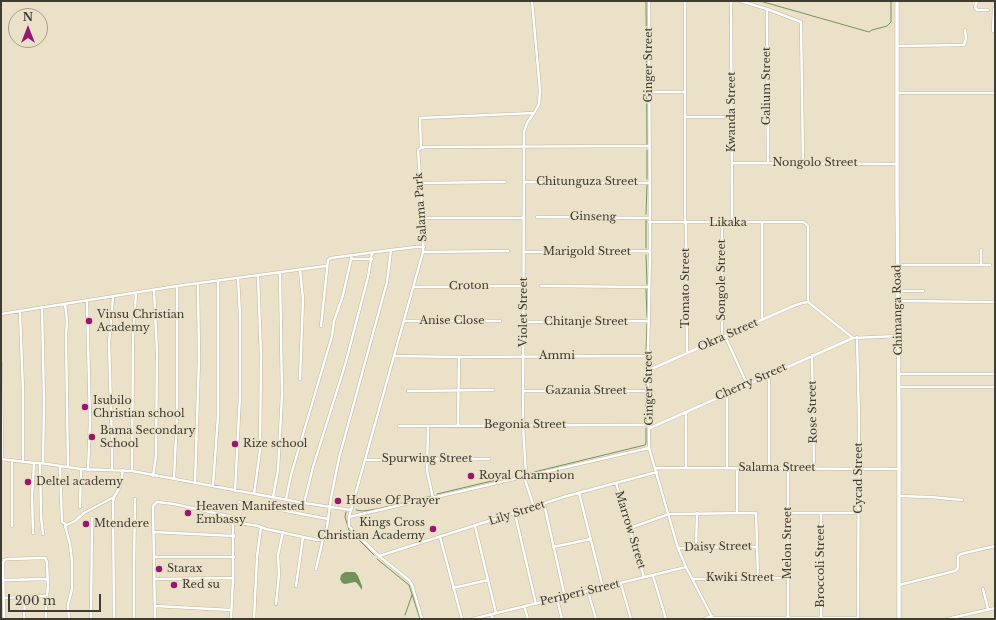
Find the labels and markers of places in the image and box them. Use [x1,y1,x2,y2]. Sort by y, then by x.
place label: Vinsu Christian Academy [97,308,184,334]
marker: Vinsu Christian Academy [84,316,94,326]
place label: Isubilo Christian school [93,394,185,420]
marker: Isubilo Christian school [80,402,90,412]
place label: Bama Secondary School [100,424,195,450]
marker: Bama Secondary School [87,432,97,442]
place label: Rize school [243,437,307,451]
marker: Rize school [230,439,240,449]
place label: Royal Champion [479,469,575,483]
marker: Royal Champion [466,471,476,481]
place label: Deltel academy [36,475,123,489]
marker: Deltel academy [23,477,33,487]
place label: House Of Prayer [346,494,440,508]
marker: House Of Prayer [333,496,343,506]
place label: Heaven Manifested Embassy [196,500,305,526]
marker: Heaven Manifested Embassy [183,508,193,518]
place label: Kings Cross Christian Academy [317,516,425,542]
place label: Mtendere [94,517,149,531]
marker: Mtendere [81,519,91,529]
marker: Kings Cross Christian Academy [428,524,438,534]
place label: Starax [167,562,202,576]
marker: Starax [154,564,164,574]
place label: Red su [182,578,220,592]
marker: Red su [169,580,179,590]

